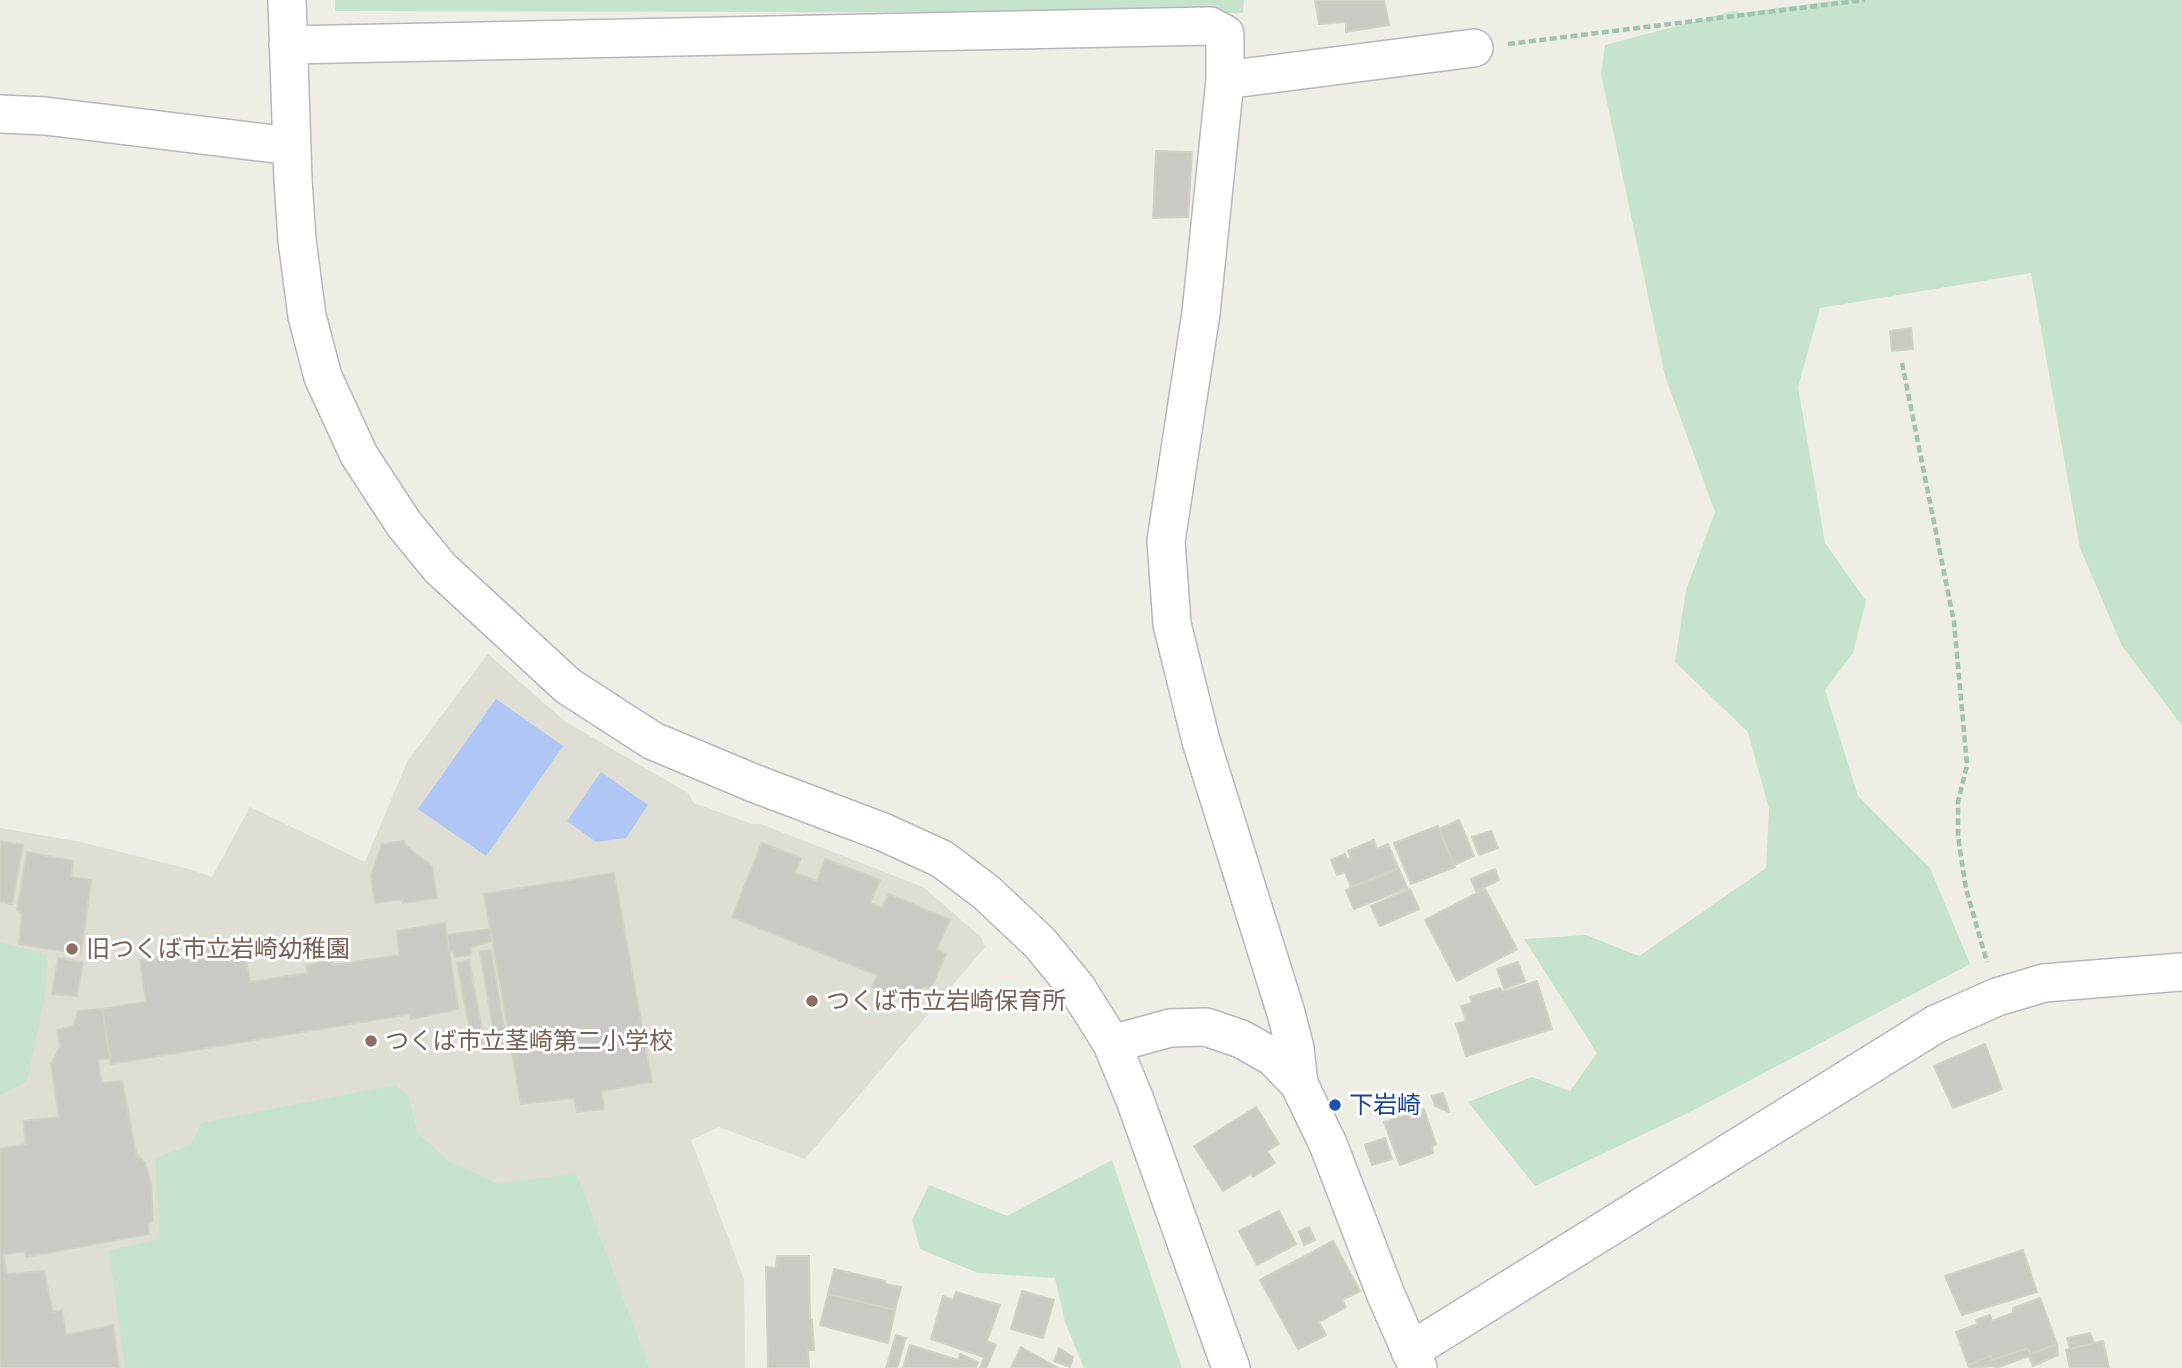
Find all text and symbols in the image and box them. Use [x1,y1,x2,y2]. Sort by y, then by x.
place label: 旧つくば市立岩崎幼稚園 [86,935,350,963]
marker: 旧つくば市立岩崎幼稚園 [64,941,80,957]
place label: つくば市立岩崎保育所 [826,987,1066,1015]
marker: つくば市立岩崎保育所 [804,993,820,1009]
place label: つくば市立茎崎第二小学校 [385,1027,673,1055]
marker: つくば市立茎崎第二小学校 [363,1033,379,1049]
place label: 下岩崎 [1349,1091,1421,1119]
marker: 下岩崎 [1327,1097,1343,1113]

